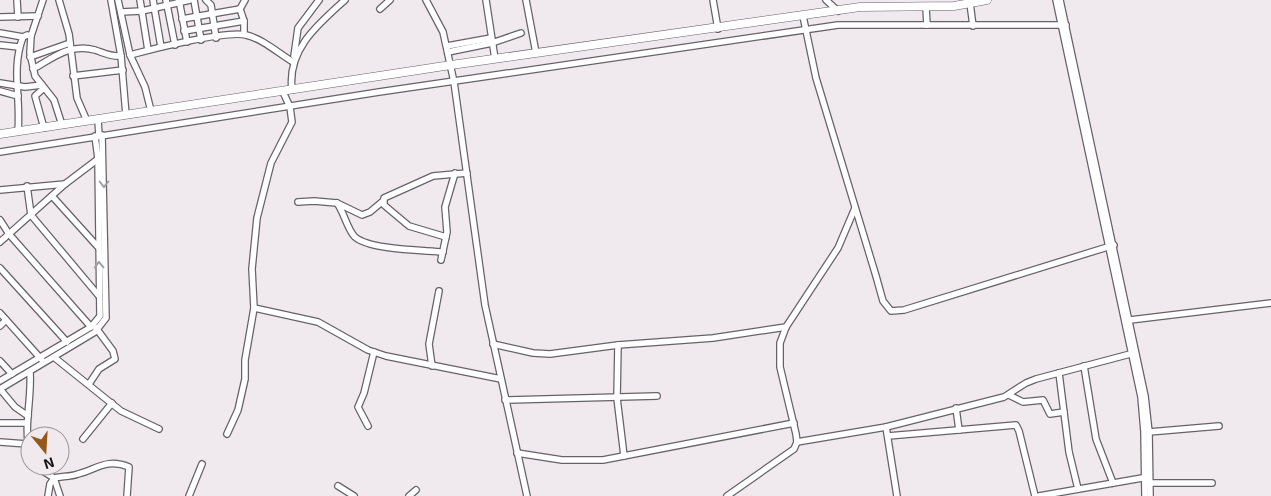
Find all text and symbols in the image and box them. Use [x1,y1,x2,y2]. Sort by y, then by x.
one-way arrow [99,180,109,188]
one-way arrow [93,261,104,269]
north arrow [20,426,70,476]
text: N [42,454,57,473]

